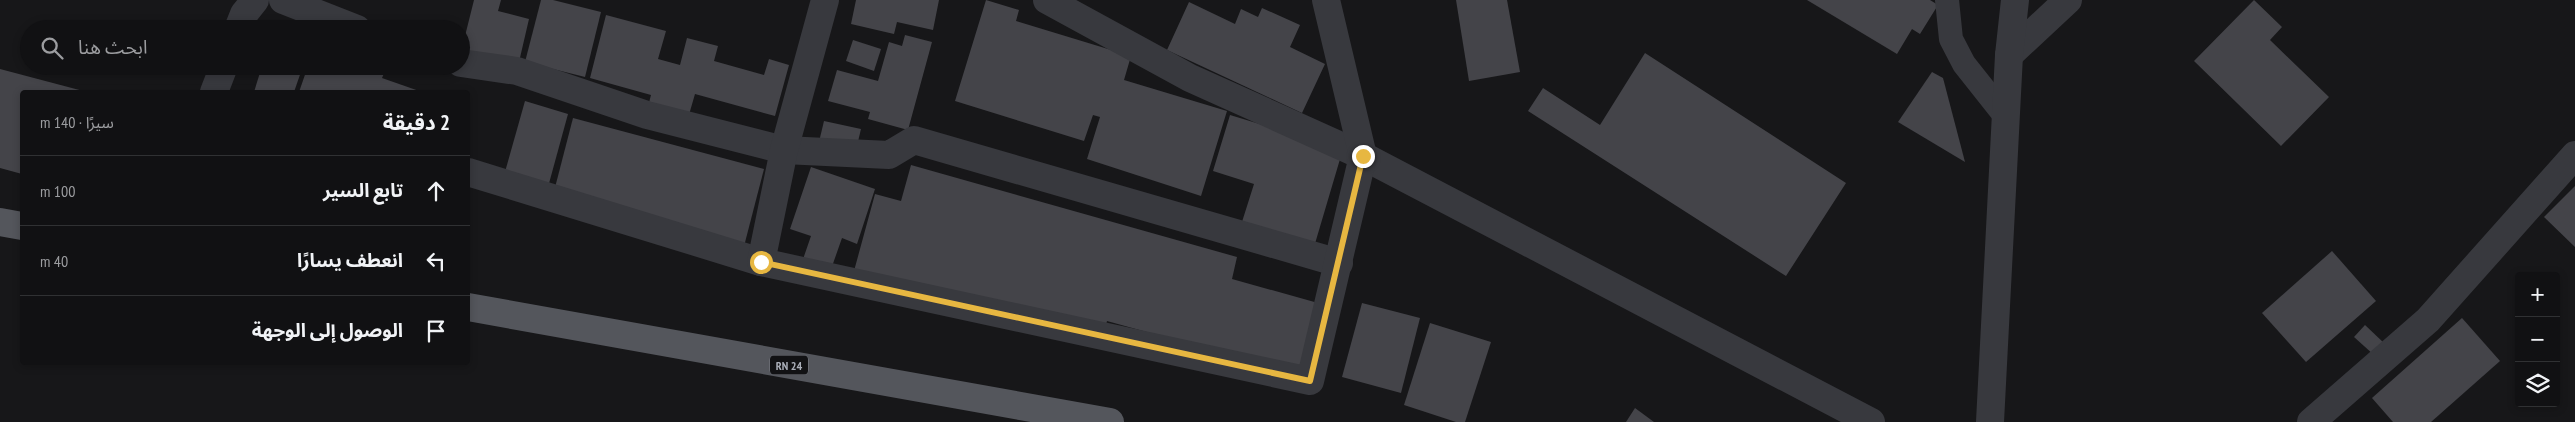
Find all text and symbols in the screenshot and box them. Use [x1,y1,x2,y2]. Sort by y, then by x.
search box [20,20,470,75]
icon: search [38,34,66,62]
text: ابحث هنا [78,35,147,59]
text: 2 دقيقة [383,109,450,136]
text: سيرًا · 140 m [40,112,114,132]
route end [1352,145,1375,168]
icon: ahead [422,177,450,205]
text: تابع السير [323,178,403,202]
text: 100 m [40,181,75,201]
icon: left [422,247,450,275]
text: انعطف يسارًا [297,248,403,272]
text: 40 m [40,251,68,271]
route start [750,251,773,274]
map controls [2515,272,2560,407]
button: + [2515,272,2560,317]
icon: arrive [422,317,450,345]
button: − [2515,317,2560,362]
text: الوصول إلى الوجهة [252,318,403,342]
road number: RN 24 [770,356,808,374]
button: layers [2515,362,2560,407]

